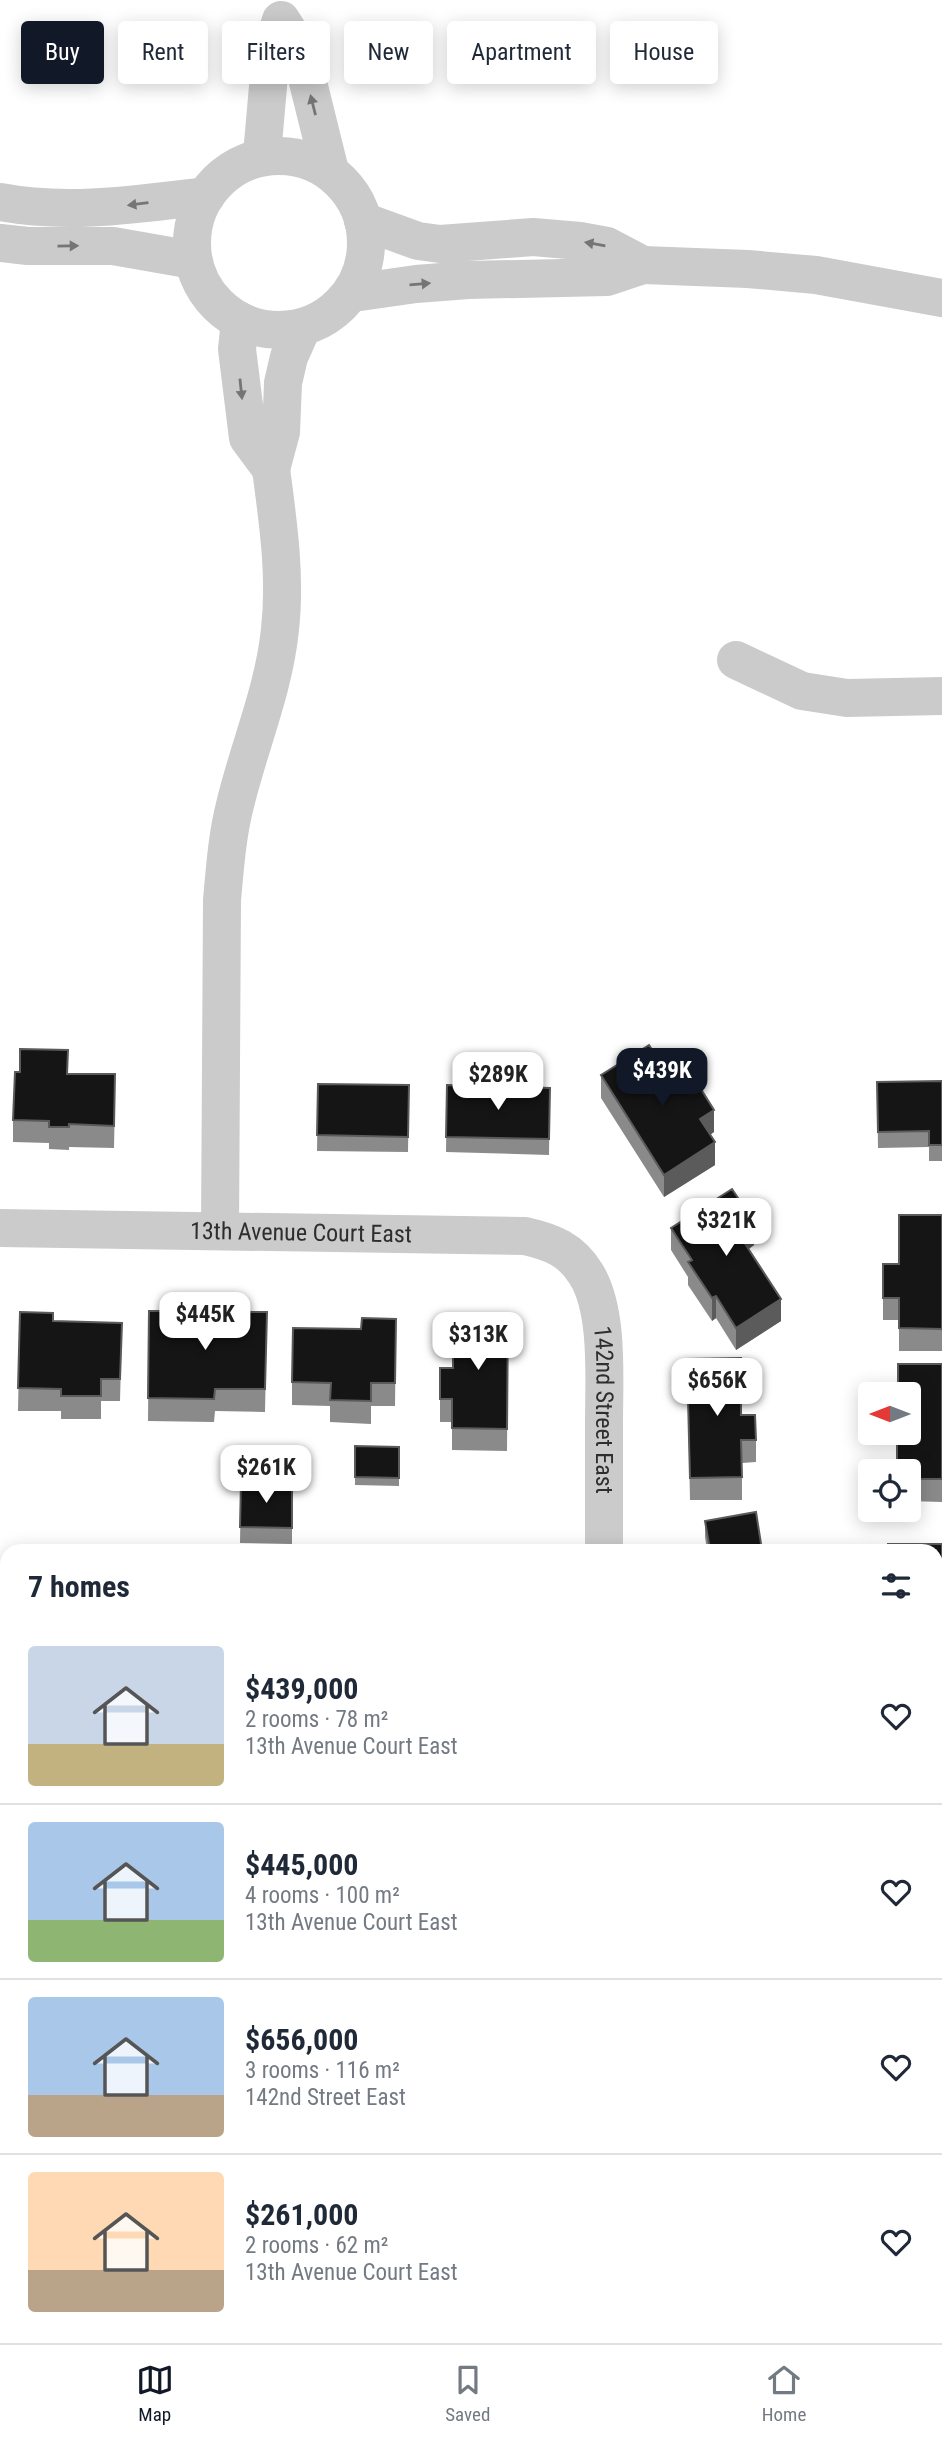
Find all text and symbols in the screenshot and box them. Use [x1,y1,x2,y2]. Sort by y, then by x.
chip: Buy [21,21,104,84]
chip: Rent [118,21,208,84]
chip: Filters [222,21,330,84]
chip: New [344,21,433,84]
chip: Apartment [447,21,596,84]
chip: House [610,21,718,84]
one-way arrow [307,94,318,116]
one-way arrow [127,199,149,210]
one-way arrow [584,238,606,249]
one-way arrow [57,240,79,252]
one-way arrow [409,278,431,289]
one-way arrow [236,378,247,400]
pin: $439K [613,1048,711,1108]
pin: $289K [449,1052,547,1112]
text: $439K [632,1057,692,1084]
text: $289K [468,1061,528,1088]
pin: $321K [677,1198,775,1258]
text: $321K [696,1207,756,1234]
street label: 13th Avenue Court East [190,1217,412,1248]
pin: $445K [156,1292,254,1352]
text: $445K [175,1301,235,1328]
pin: $313K [429,1312,527,1372]
text: $313K [448,1321,508,1348]
street label: 142nd Street East [588,1324,618,1494]
pin: $656K [668,1358,766,1418]
text: $656K [687,1367,747,1394]
north arrow [858,1382,920,1446]
map controls [858,1382,921,1522]
pin: $261K [217,1446,315,1505]
text: $261K [236,1454,296,1481]
button: locate [858,1459,921,1522]
icon: filters [877,1567,915,1605]
text: 7 homes [28,1569,130,1604]
text: $439,000 [245,1671,358,1706]
icon: home [84,1674,168,1758]
icon: heart [877,1697,915,1735]
text: 2 rooms · 78 m² [245,1706,388,1733]
text: 13th Avenue Court East [245,1733,458,1760]
text: $445,000 [245,1847,358,1882]
icon: home [84,1850,168,1934]
icon: heart [877,1873,915,1911]
text: 4 rooms · 100 m² [245,1882,400,1909]
text: 13th Avenue Court East [245,1909,458,1936]
text: $656,000 [245,2022,358,2057]
icon: home [84,2025,168,2109]
icon: heart [877,2048,915,2086]
text: 3 rooms · 116 m² [245,2057,400,2084]
text: 142nd Street East [245,2084,406,2111]
text: $261,000 [245,2197,358,2232]
icon: home [84,2200,168,2284]
icon: heart [877,2223,915,2261]
text: 2 rooms · 62 m² [245,2232,388,2259]
text: 13th Avenue Court East [245,2259,458,2286]
tab: Map [136,2361,174,2426]
tab: Saved [445,2361,490,2426]
tab: Home [762,2361,806,2426]

